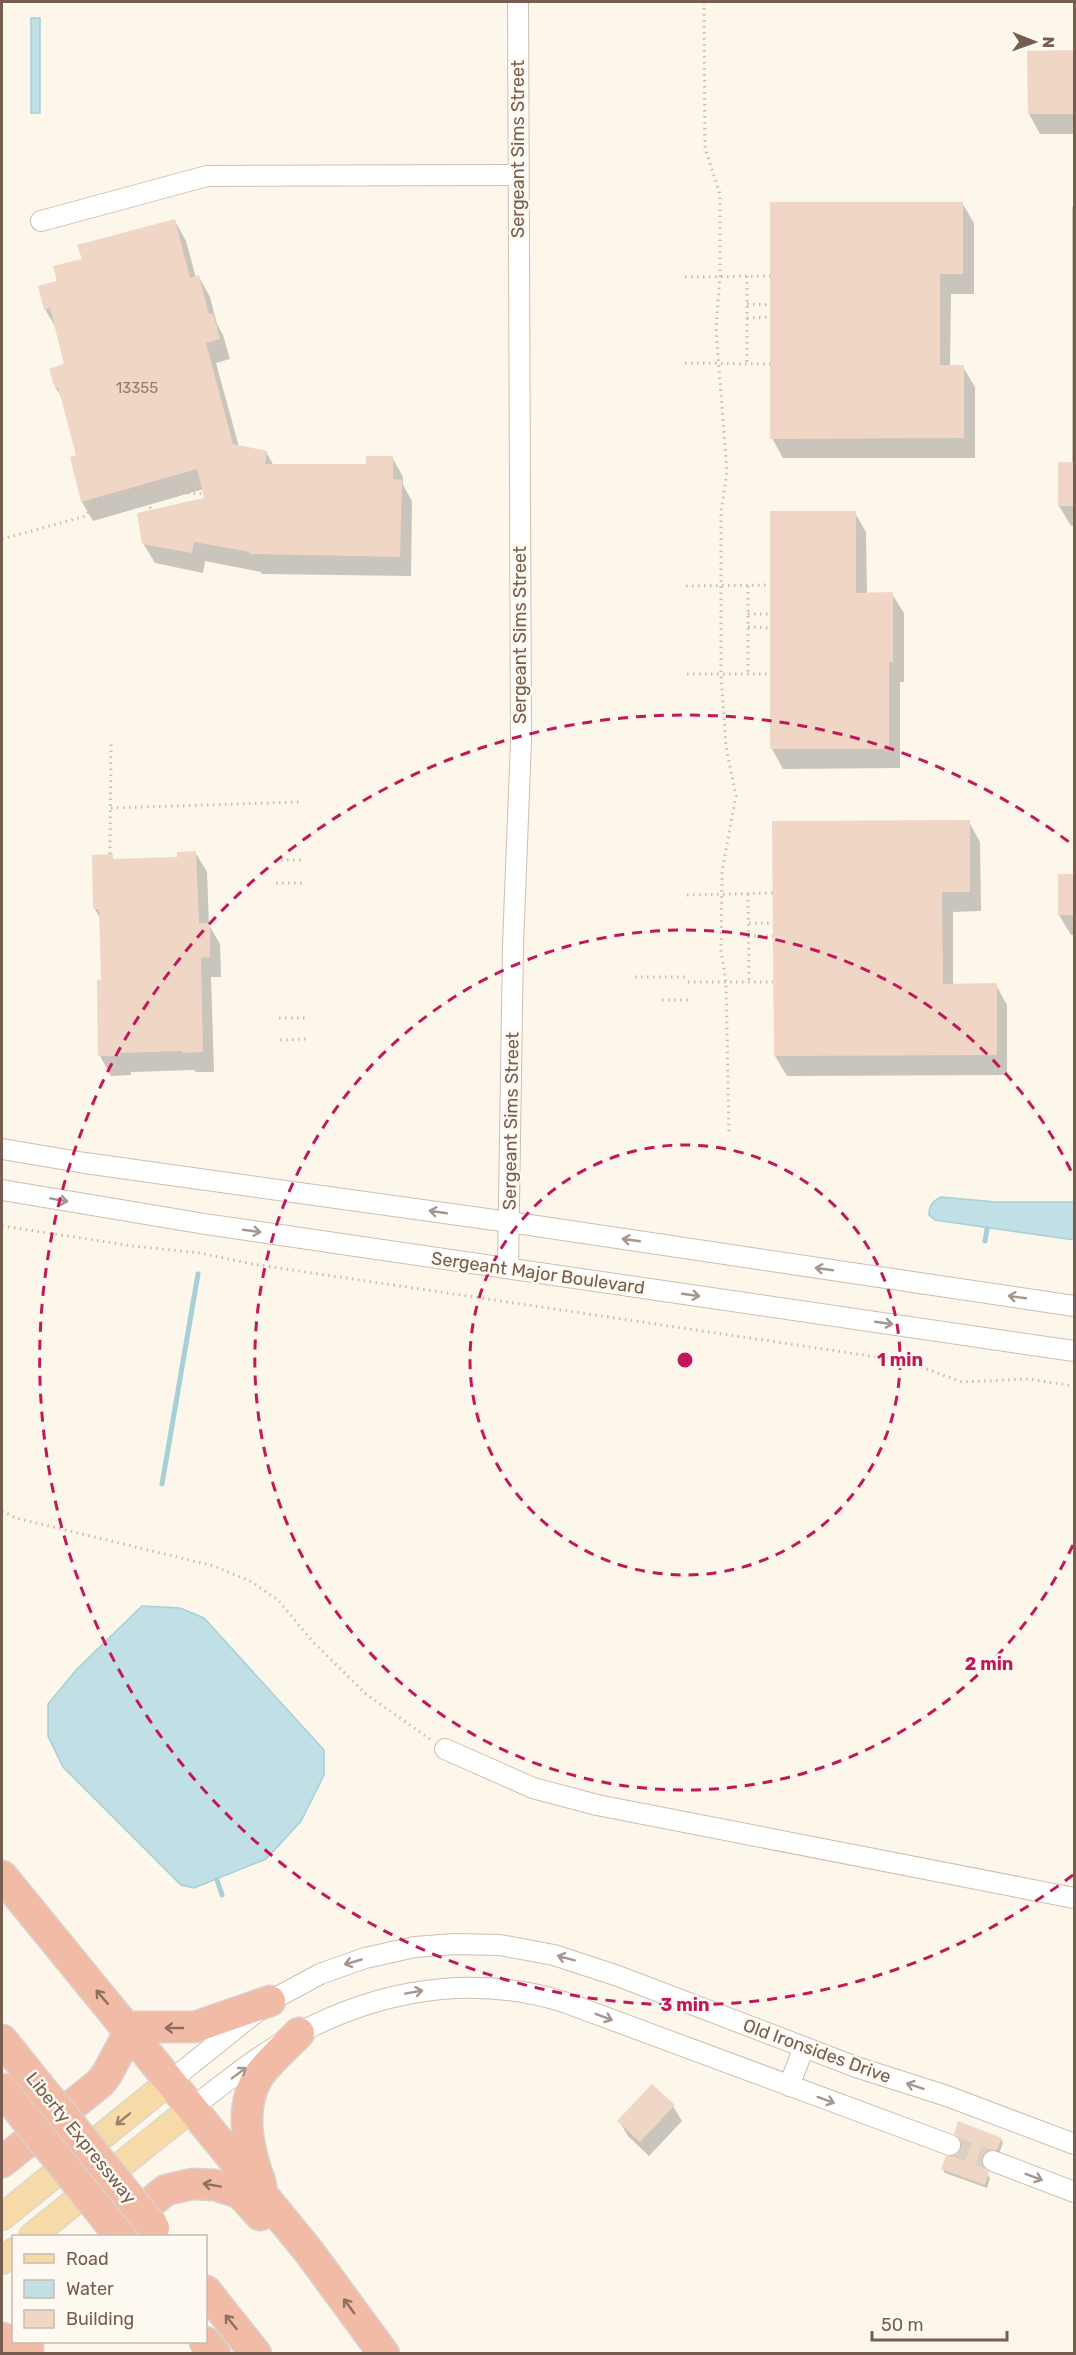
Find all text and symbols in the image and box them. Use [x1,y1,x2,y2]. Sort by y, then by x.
north arrow [1004,12,1064,72]
text: N [1039,36,1058,48]
street label: Sergeant Sims Street [507,60,529,238]
house number: 13355 [116,379,158,397]
street label: Sergeant Sims Street [509,546,531,724]
street label: Sergeant Sims Street [498,1032,524,1210]
one-way arrow [49,1195,69,1206]
one-way arrow [428,1207,448,1218]
one-way arrow [241,1226,261,1237]
one-way arrow [621,1235,641,1246]
street label: Sergeant Major Boulevard [430,1247,646,1299]
one-way arrow [814,1263,834,1274]
one-way arrow [680,1290,700,1301]
one-way arrow [1007,1292,1027,1303]
one-way arrow [873,1318,893,1329]
text: 1 min [877,1349,923,1371]
centre of rings [675,1350,695,1370]
text: 2 min [965,1653,1013,1675]
one-way arrow [556,1952,575,1964]
one-way arrow [344,1957,363,1968]
one-way arrow [403,1986,423,1997]
one-way arrow [95,1990,109,2005]
text: 3 min [661,1994,709,2016]
one-way arrow [594,2012,613,2023]
street label: Old Ironsides Drive [740,2014,894,2088]
one-way arrow [165,2022,185,2034]
one-way arrow [230,2067,246,2079]
street label: Liberty Expressway [21,2068,141,2208]
one-way arrow [906,2079,925,2090]
one-way arrow [817,2095,835,2106]
one-way arrow [115,2112,131,2125]
one-way arrow [1024,2172,1043,2183]
one-way arrow [203,2180,223,2191]
legend [12,2235,207,2343]
text: Road [66,2248,109,2270]
text: Water [66,2278,114,2300]
one-way arrow [343,2299,355,2315]
scale bar [872,2304,1007,2342]
text: Building [66,2308,134,2330]
text: 50 m [881,2314,924,2336]
one-way arrow [224,2315,237,2331]

